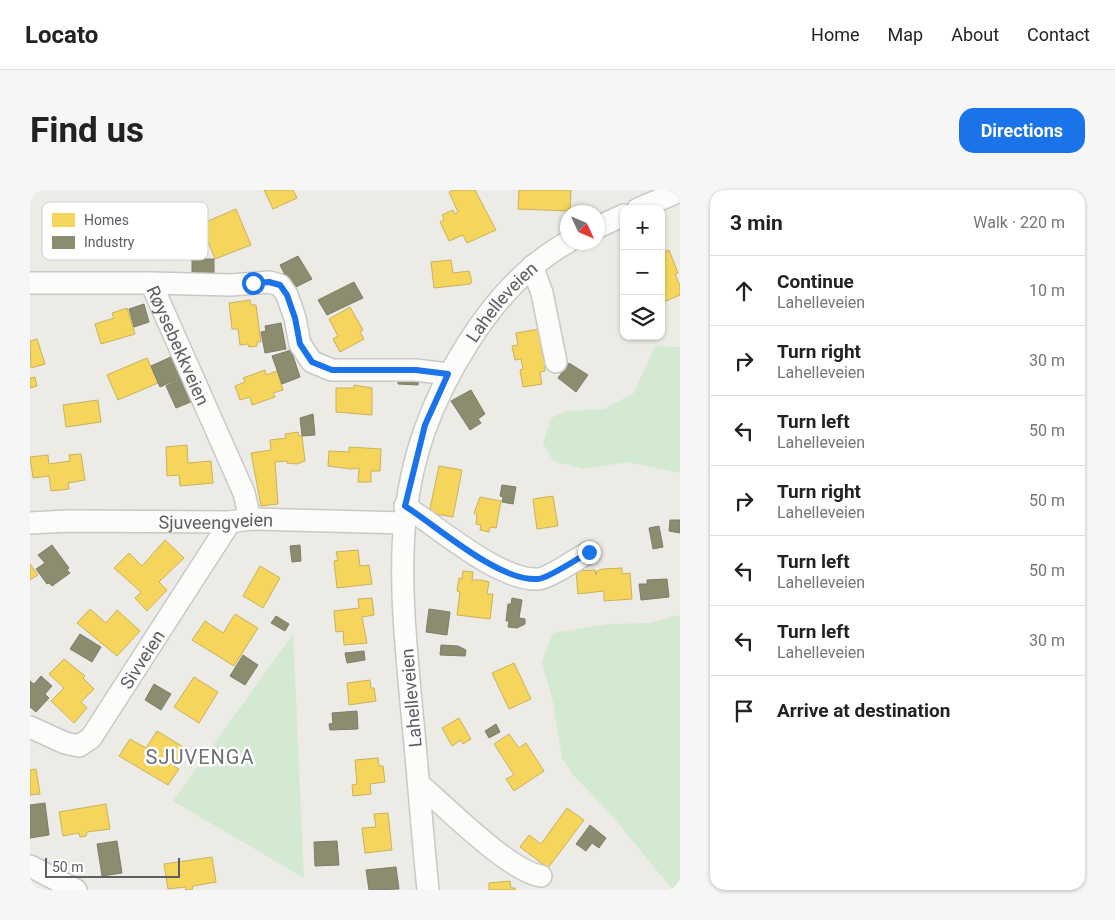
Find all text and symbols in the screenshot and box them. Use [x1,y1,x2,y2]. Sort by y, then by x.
text: Locato [25,21,98,49]
text: Home [811,24,860,45]
text: Map [888,24,923,45]
text: About [951,24,999,45]
text: Contact [1027,24,1090,45]
button: Directions [959,108,1085,153]
text: Find us [30,110,144,151]
legend [42,202,208,260]
north arrow [560,205,605,250]
map controls [620,205,665,340]
button: + [620,205,665,250]
text: 3 min [730,211,783,235]
text: Homes [84,212,129,228]
text: Walk · 220 m [973,213,1065,232]
text: Industry [84,234,135,250]
button: − [620,250,665,295]
street label: Lahelleveien [461,257,541,346]
text: Continue [777,270,854,293]
route start [242,272,265,295]
icon: ahead [730,277,758,305]
text: 10 m [1029,281,1065,300]
street label: Røysebekkveien [143,282,214,408]
text: Lahelleveien [777,293,865,312]
button: layers [620,295,665,340]
text: Turn right [777,340,861,363]
icon: right [730,347,758,375]
text: 30 m [1029,351,1065,370]
text: Lahelleveien [777,363,865,382]
text: Turn left [777,410,850,433]
icon: left [730,417,758,445]
text: 50 m [1029,421,1065,440]
text: Lahelleveien [777,433,865,452]
text: Turn right [777,480,861,503]
icon: right [730,487,758,515]
text: 50 m [1029,491,1065,510]
text: Lahelleveien [777,503,865,522]
street label: Sjuveengveien [159,508,273,533]
route end [578,541,601,564]
text: Turn left [777,550,850,573]
icon: left [730,557,758,585]
text: 50 m [1029,561,1065,580]
text: Lahelleveien [777,573,865,592]
text: Turn left [777,620,850,643]
street label: Sivveien [115,626,168,693]
icon: left [730,627,758,655]
text: 30 m [1029,631,1065,650]
text: Lahelleveien [777,643,865,662]
street label: Lahelleveien [396,648,426,748]
icon: arrive [730,697,758,725]
text: Arrive at destination [777,699,950,722]
district label: SJUVENGA [146,745,254,769]
scale bar [45,855,180,878]
text: 50 m [52,859,84,875]

